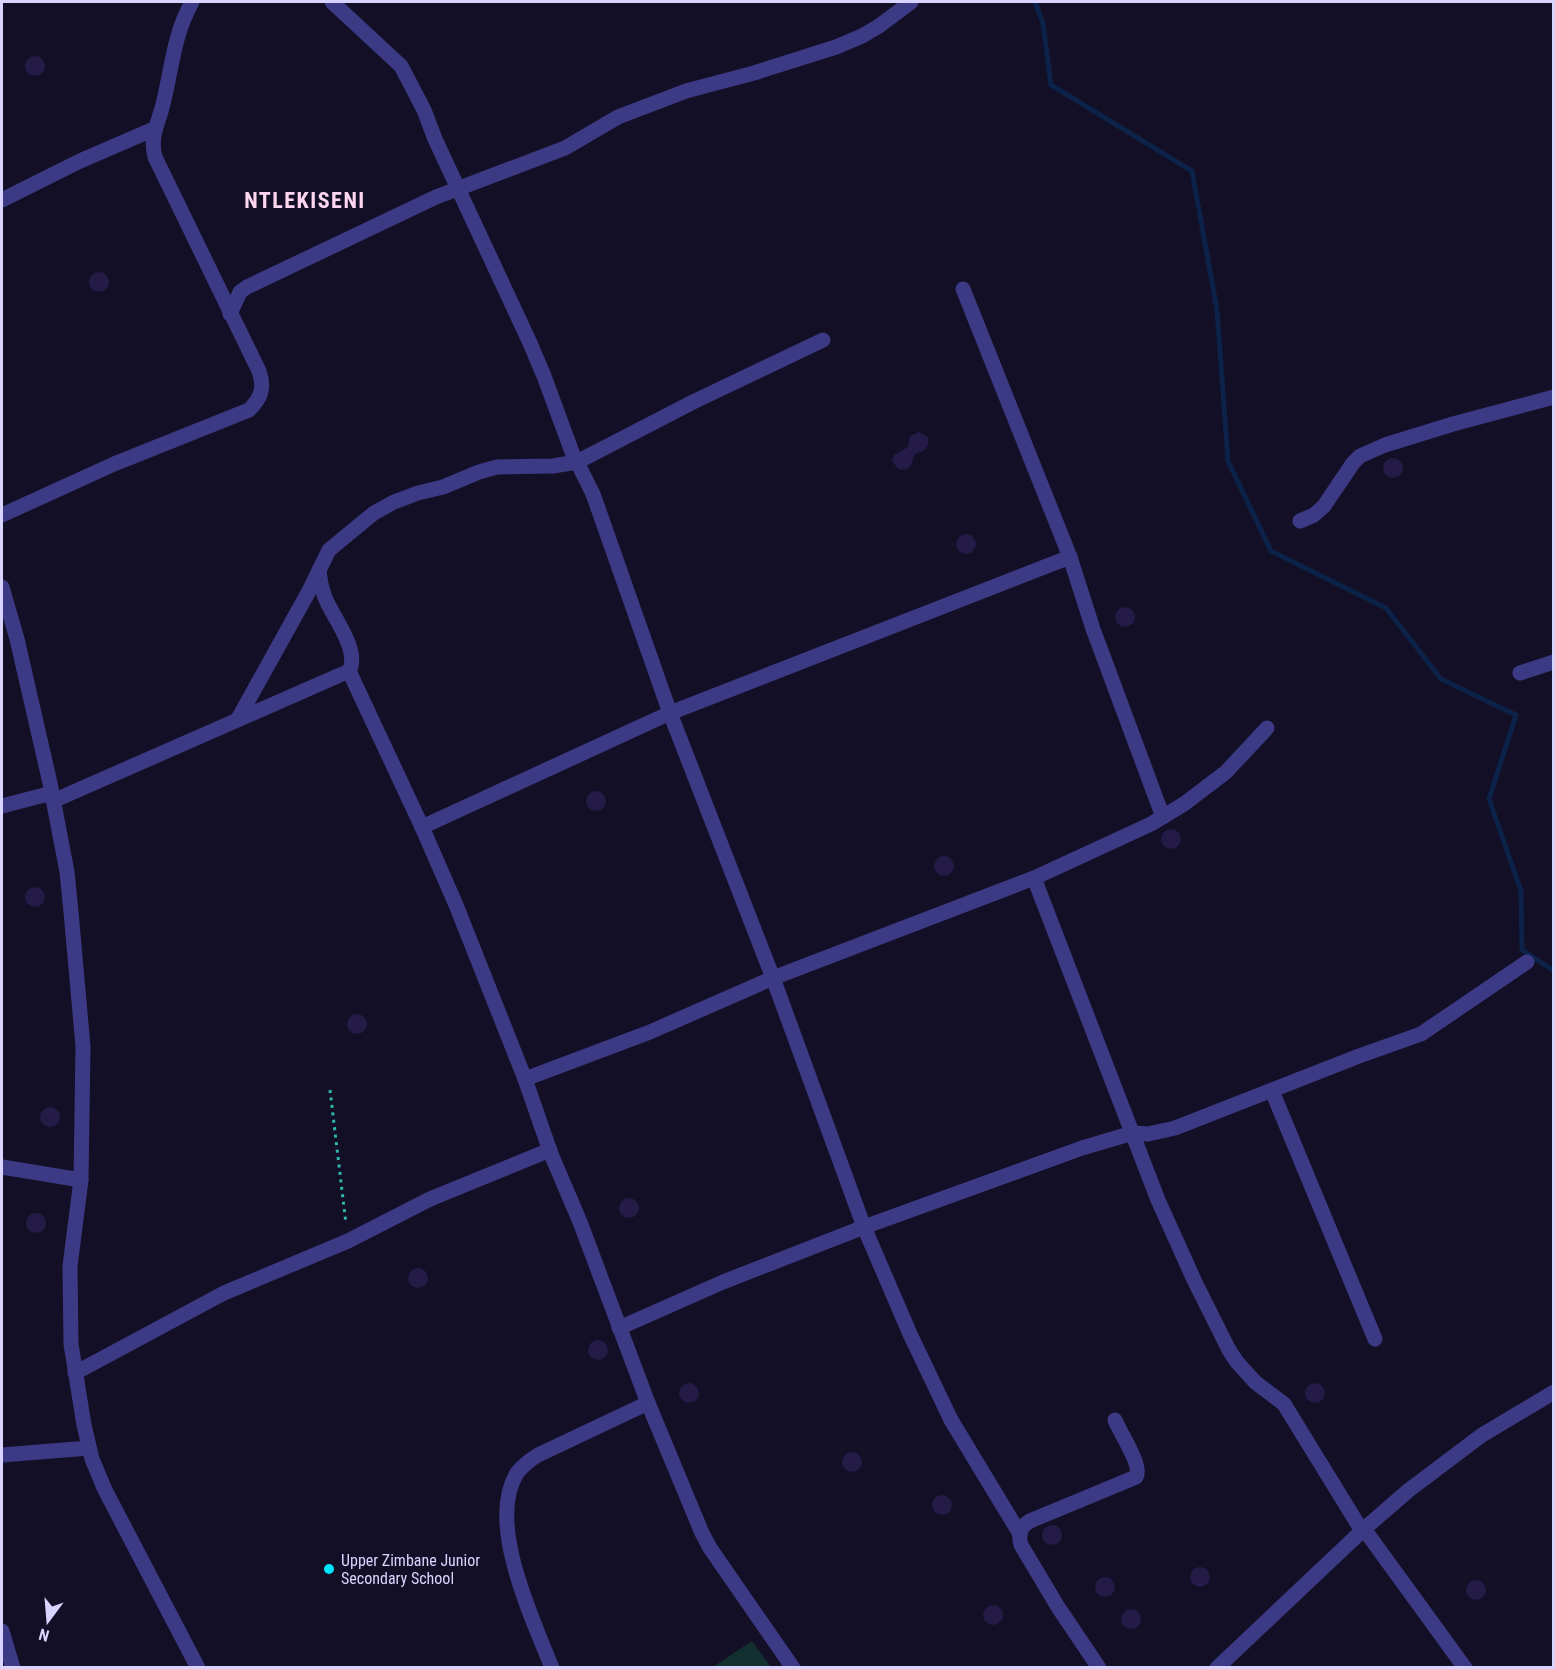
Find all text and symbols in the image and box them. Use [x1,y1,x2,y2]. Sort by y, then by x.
district label: NTLEKISENI [244,188,366,213]
place label: Upper Zimbane Junior Secondary School [341,1551,480,1588]
marker: Upper Zimbane Junior Secondary School [322,1562,336,1576]
north arrow [18,1591,78,1651]
text: N [37,1624,51,1645]

